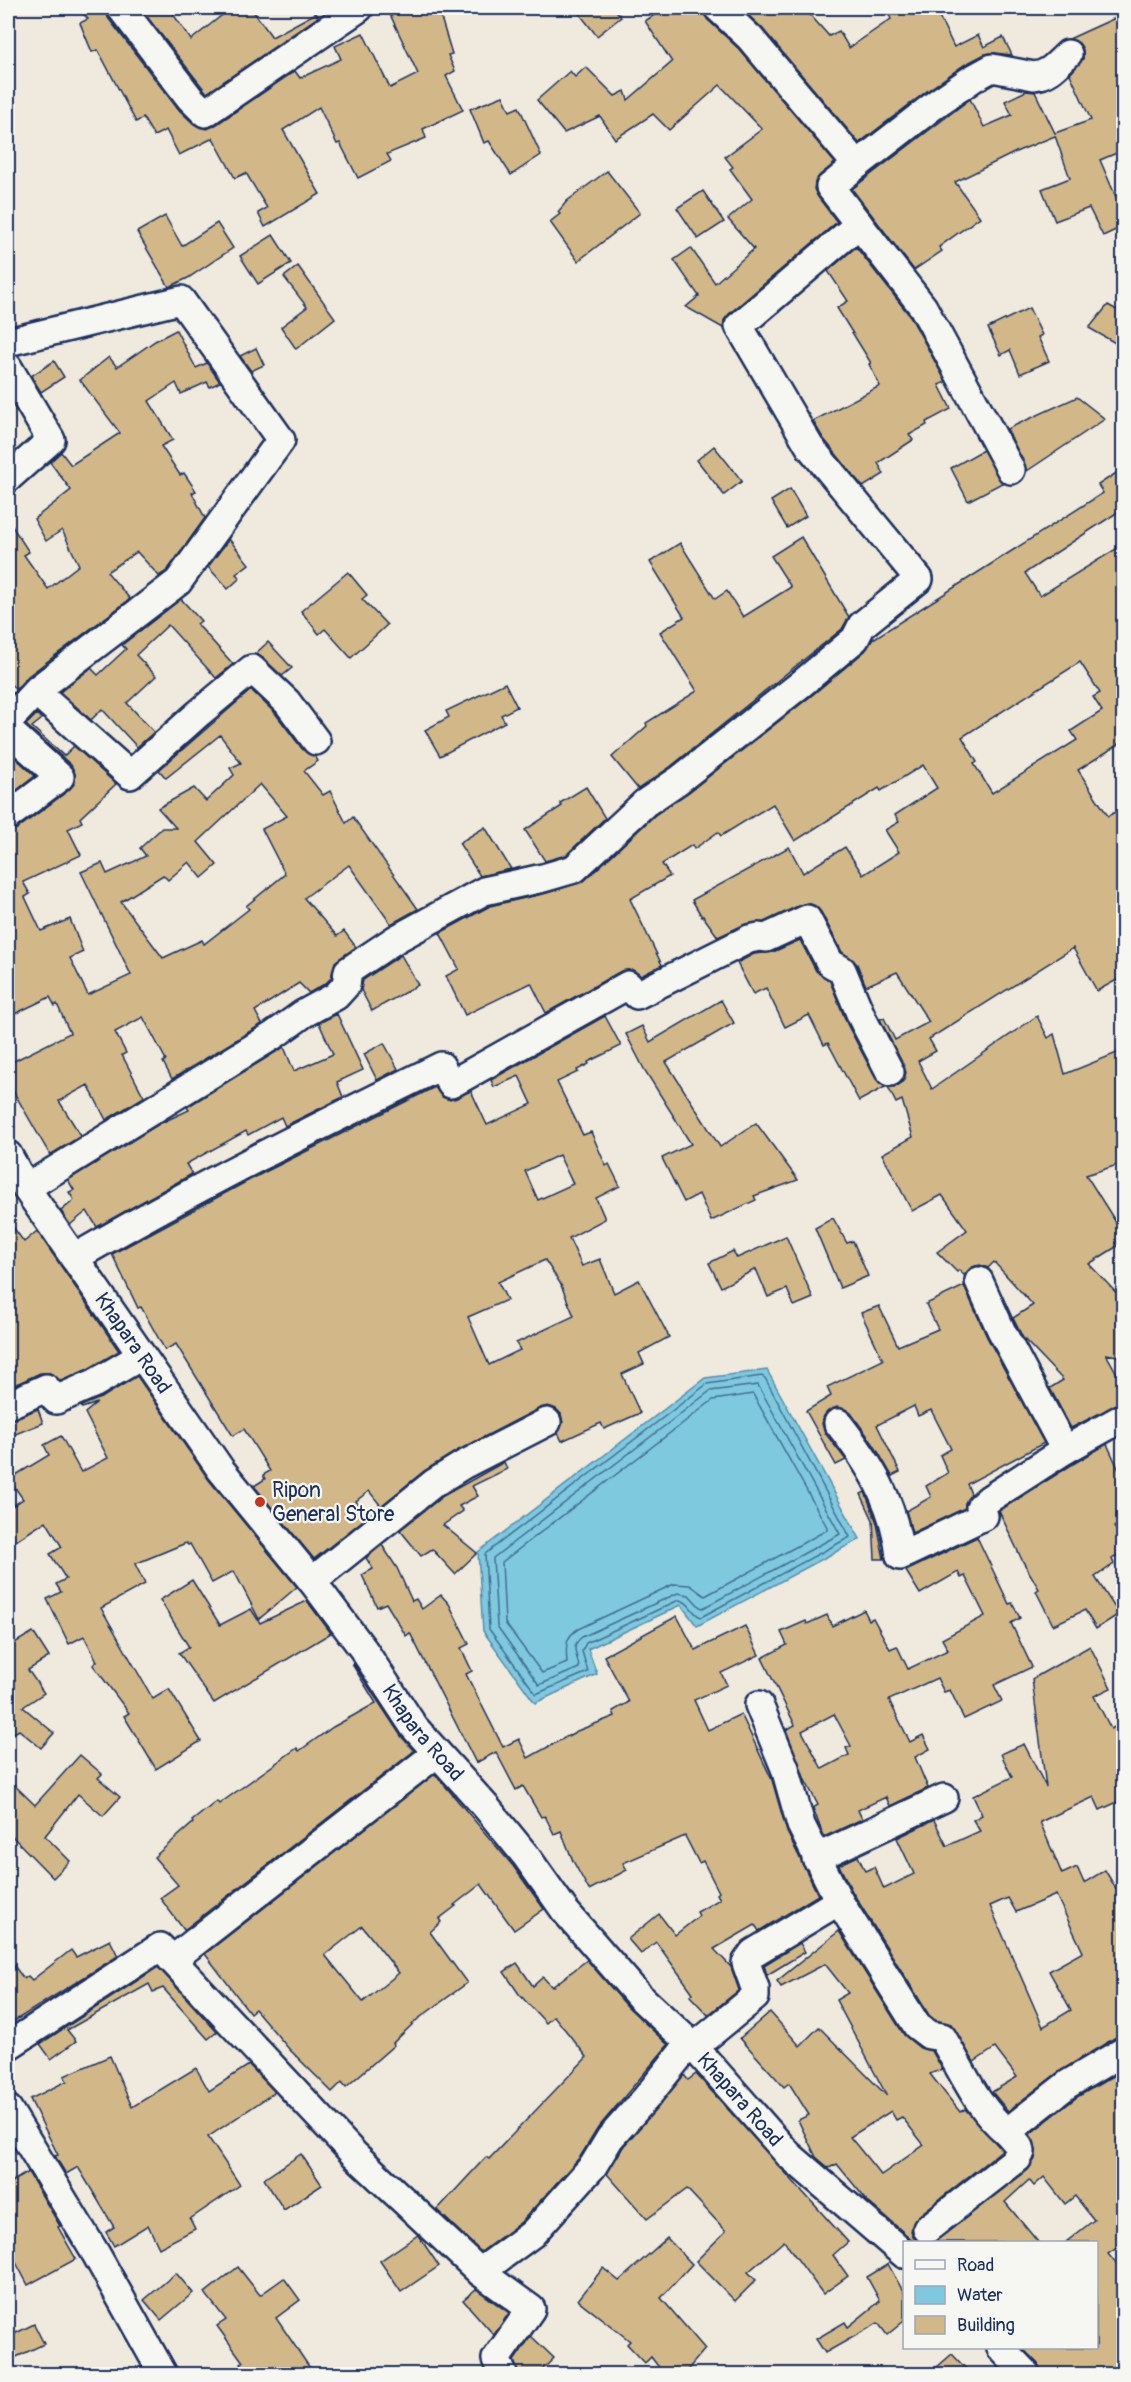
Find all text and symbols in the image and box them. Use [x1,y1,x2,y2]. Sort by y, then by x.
street label: Khapara Road [88,1287,177,1399]
place label: Ripon General Store [272,1477,395,1528]
marker: Ripon General Store [253,1495,267,1509]
street label: Khapara Road [376,1679,469,1787]
street label: Khapara Road [691,2047,789,2153]
legend [903,2241,1098,2349]
text: Road [957,2254,994,2277]
text: Water [957,2284,1003,2307]
text: Building [957,2314,1015,2337]

